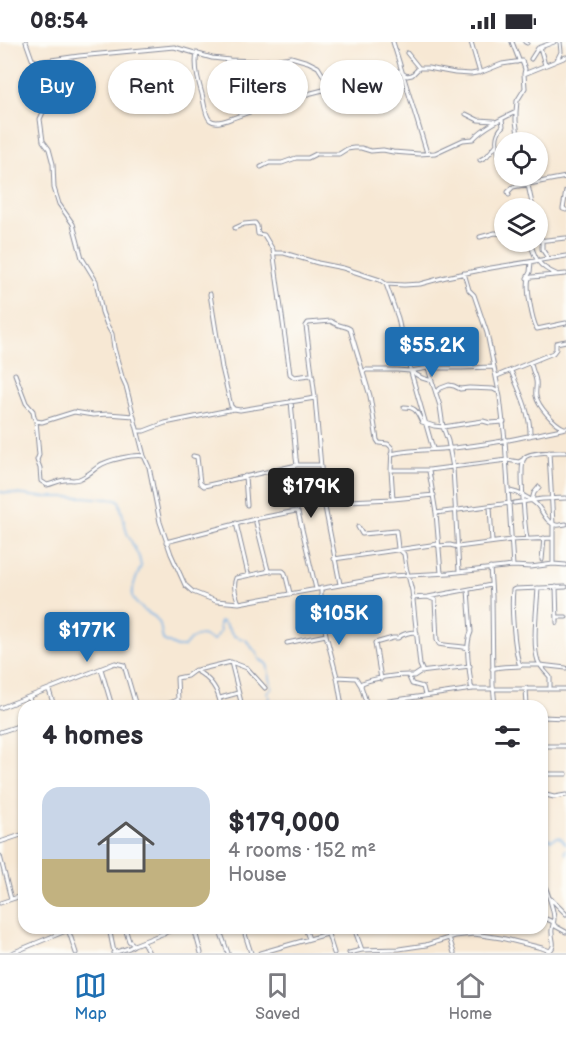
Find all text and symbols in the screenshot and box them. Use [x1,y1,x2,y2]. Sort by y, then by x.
text: 08:54 [30,8,88,35]
chip: Buy [18,60,96,114]
chip: Rent [108,60,195,114]
chip: Filters [207,60,308,114]
chip: New [320,60,404,114]
map controls [494,132,548,252]
button: locate [494,132,548,186]
button: layers [494,198,548,252]
pin: $55.2K [383,327,481,378]
text: $55.2K [399,334,465,358]
pin: $179K [269,468,353,519]
text: $179K [282,475,340,499]
pin: $105K [297,595,381,646]
text: $105K [309,602,369,626]
pin: $177K [45,612,129,663]
text: $177K [58,619,116,643]
icon: filters [491,720,524,753]
text: 4 homes [42,721,143,752]
text: $179,000 [228,808,340,839]
icon: home [90,811,162,883]
text: 4 rooms · 152 m² [228,839,376,863]
text: House [228,863,287,887]
tab: Map [74,969,107,1024]
tab: Saved [255,969,300,1024]
tab: Home [448,969,492,1024]

